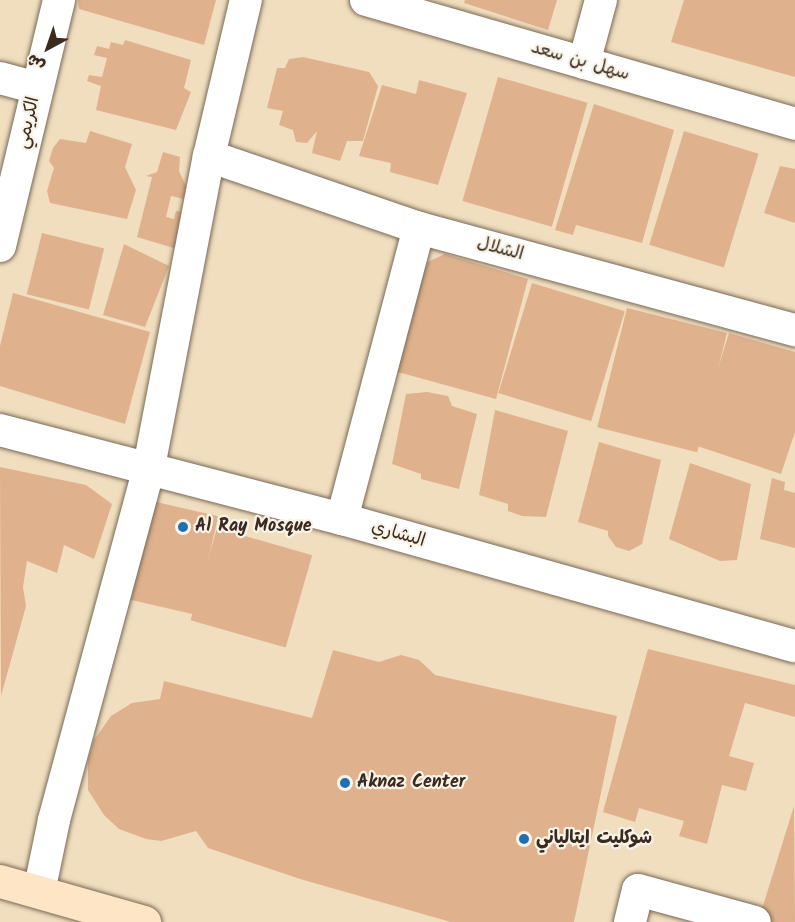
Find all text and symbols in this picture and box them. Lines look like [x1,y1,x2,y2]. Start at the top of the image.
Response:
north arrow [18,18,78,78]
street label: سهل بن سعد [528,38,632,86]
text: ش [21,47,51,77]
street label: الكريمي [13,95,45,151]
street label: الشلال [474,233,526,267]
place label: Al Ray Mosque [195,516,311,538]
street label: البشاري [369,517,427,553]
marker: Al Ray Mosque [176,520,190,534]
place label: Aknaz Center [357,772,465,794]
marker: Aknaz Center [338,776,352,790]
place label: شوكليت ايتالياني [536,828,652,850]
marker: شوكليت ايتالياني [517,832,531,846]

